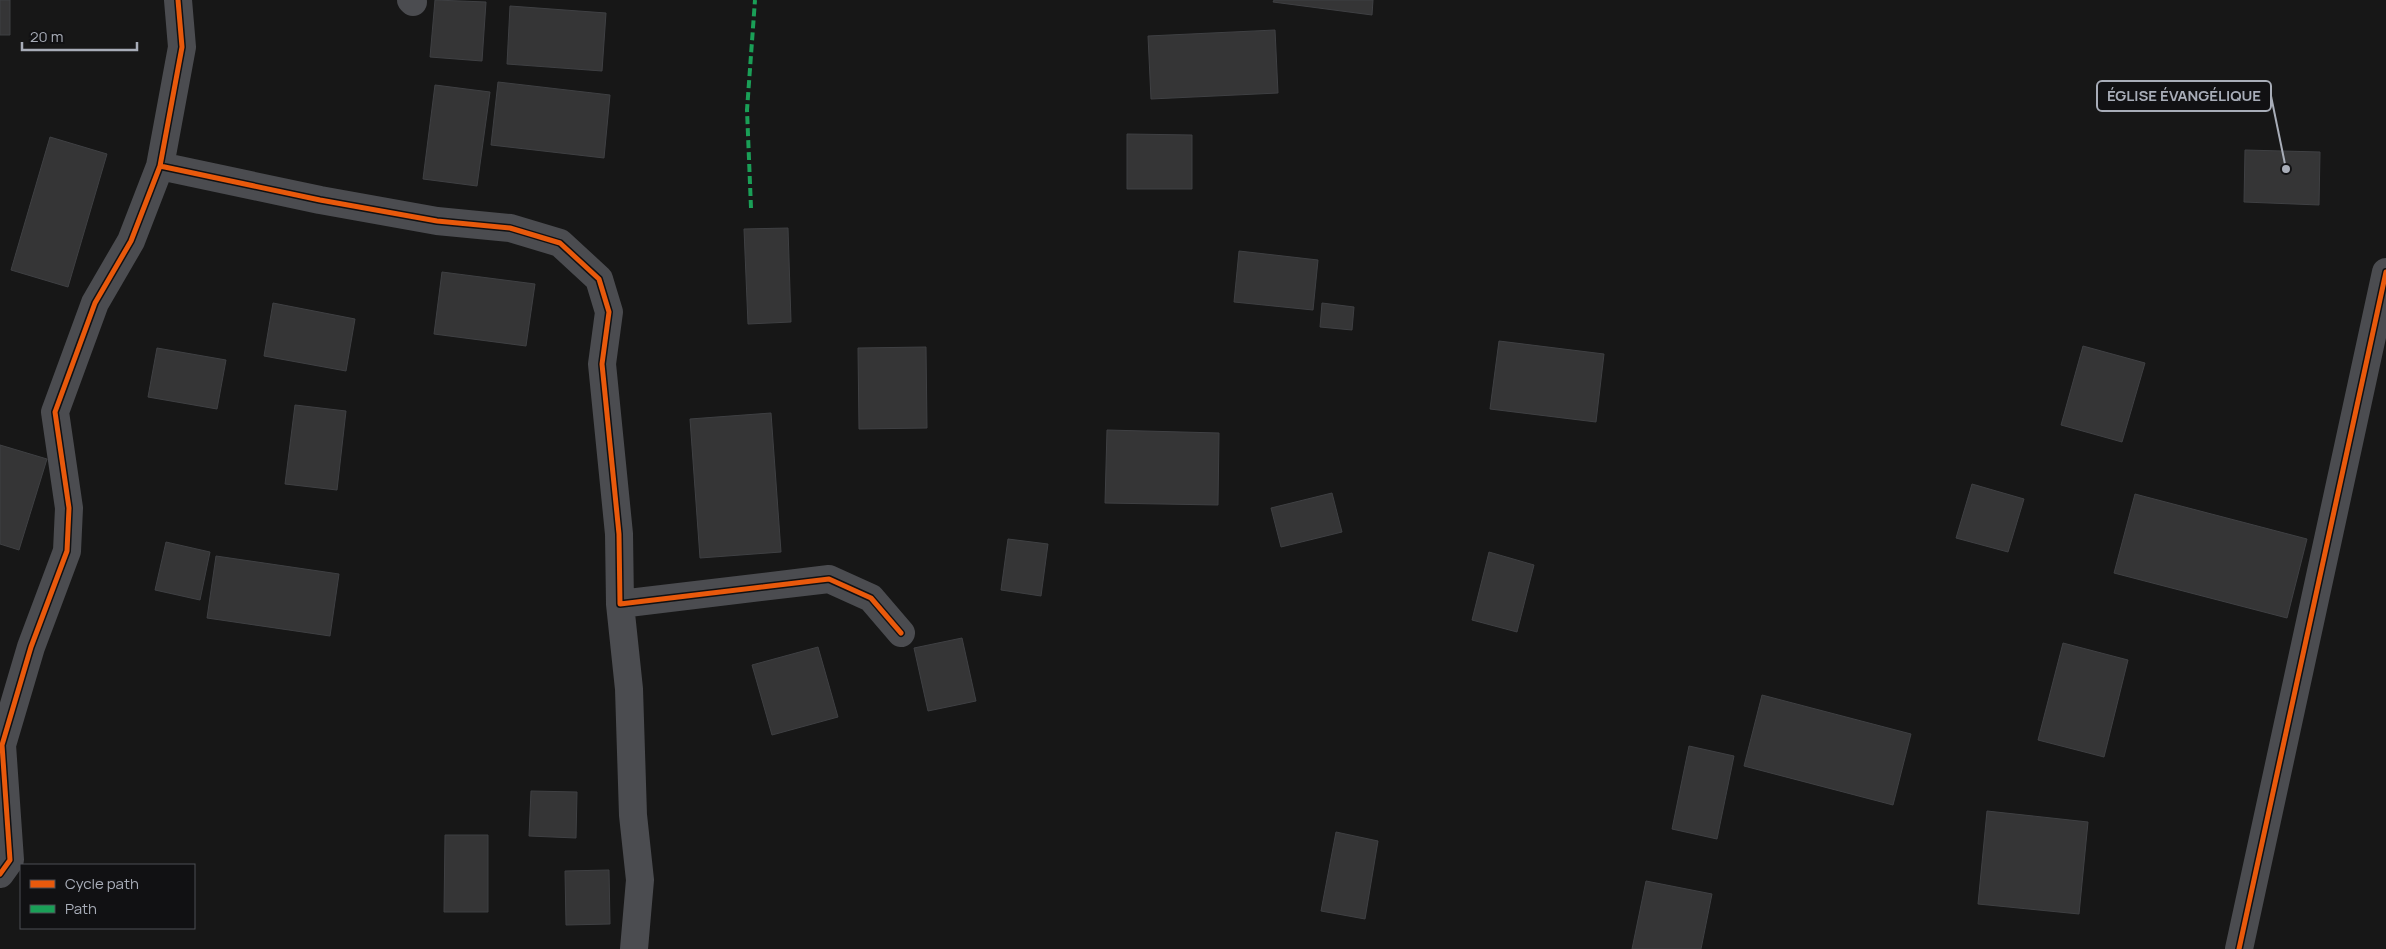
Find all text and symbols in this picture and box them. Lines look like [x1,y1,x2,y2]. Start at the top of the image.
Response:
scale bar [22,20,138,52]
text: 20 m [30,26,63,47]
callout: ÉGLISE ÉVANGÉLIQUE [2097,81,2271,111]
text: ÉGLISE ÉVANGÉLIQUE [2107,85,2261,106]
legend [20,864,195,929]
text: Cycle path [65,873,139,894]
text: Path [65,898,97,919]

